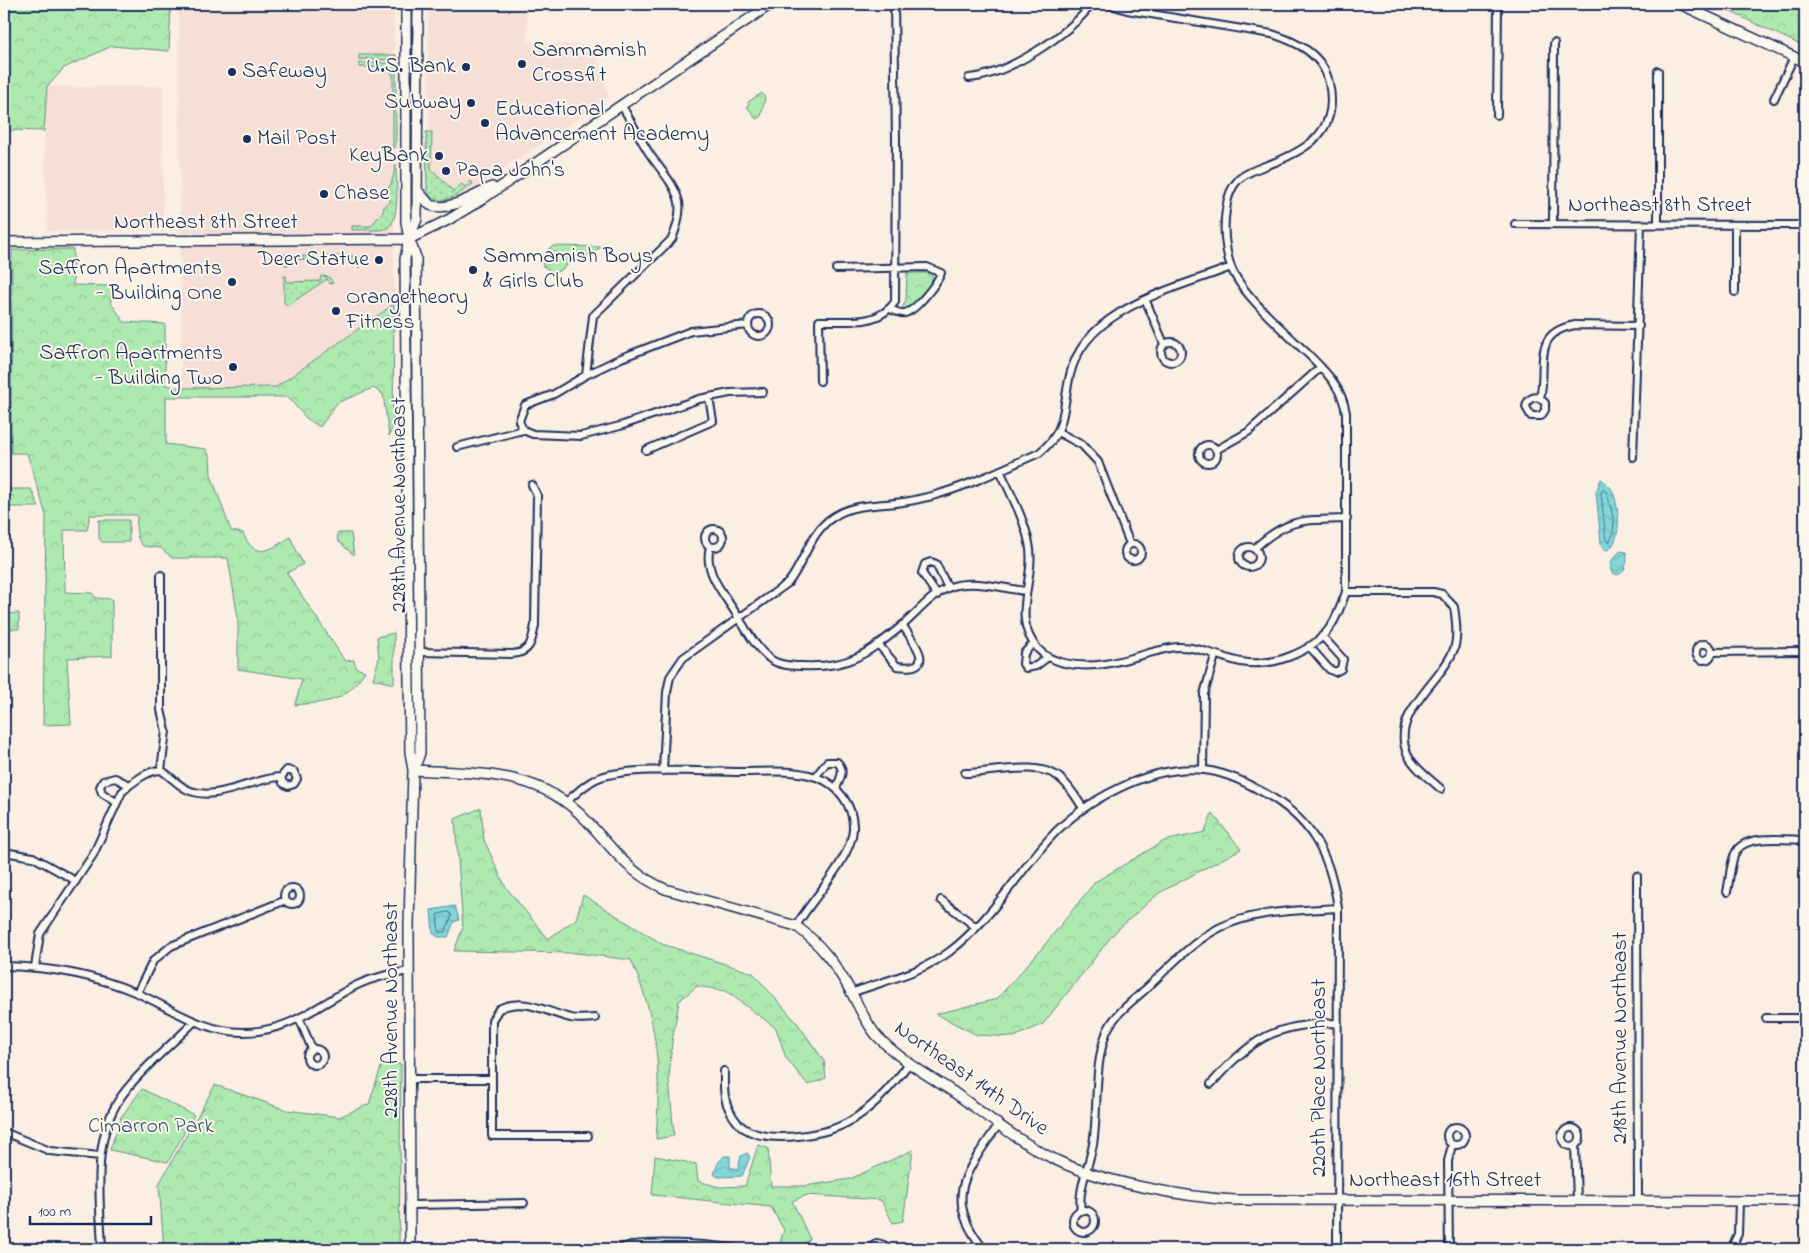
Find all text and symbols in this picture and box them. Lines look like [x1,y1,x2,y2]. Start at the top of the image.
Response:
place label: Sammamish Crossfit [532,35,647,92]
place label: U.S. Bank [366,51,456,83]
place label: Safeway [242,56,327,89]
marker: Sammamish Crossfit [516,58,528,70]
marker: U.S. Bank [460,61,472,73]
marker: Safeway [226,66,238,78]
place label: Subway [384,87,461,120]
place label: Educational Advancement Academy [495,94,709,152]
marker: Subway [465,97,477,109]
marker: Educational Advancement Academy [479,117,491,129]
place label: Mail Post [257,123,337,155]
marker: Mail Post [241,133,253,145]
place label: KeyBank [349,140,429,173]
marker: KeyBank [433,150,445,162]
place label: Papa John's [456,155,565,187]
marker: Papa John's [440,165,452,177]
place label: Chase [334,178,390,210]
marker: Chase [318,188,330,200]
street label: Northeast 8th Street [1568,190,1753,222]
street label: Northeast 8th Street [114,207,299,239]
place label: Sammamish Boys & Girls Club [483,241,653,298]
place label: Deer Statue [257,244,369,276]
place label: Saffron Apartments - Building One [38,253,222,311]
marker: Deer Statue [373,254,385,266]
marker: Sammamish Boys & Girls Club [467,264,479,276]
marker: Saffron Apartments - Building One [226,276,238,288]
place label: Orangetheory Fitness [345,282,468,339]
marker: Orangetheory Fitness [330,305,342,317]
place label: Saffron Apartments - Building Two [39,338,223,396]
marker: Saffron Apartments - Building Two [227,361,239,373]
street label: 228th Avenue Northeast [384,396,416,613]
street label: 228th Avenue Northeast [376,901,408,1118]
street label: 218th Avenue Northeast [1605,931,1637,1144]
street label: 220th Place Northeast [1304,978,1336,1177]
street label: Northeast 14th Drive [887,1014,1055,1144]
park label: Cimarron Park [88,1111,214,1143]
street label: Northeast 16th Street [1349,1165,1542,1197]
scale bar [30,1193,151,1225]
text: 100 m [38,1201,71,1223]

